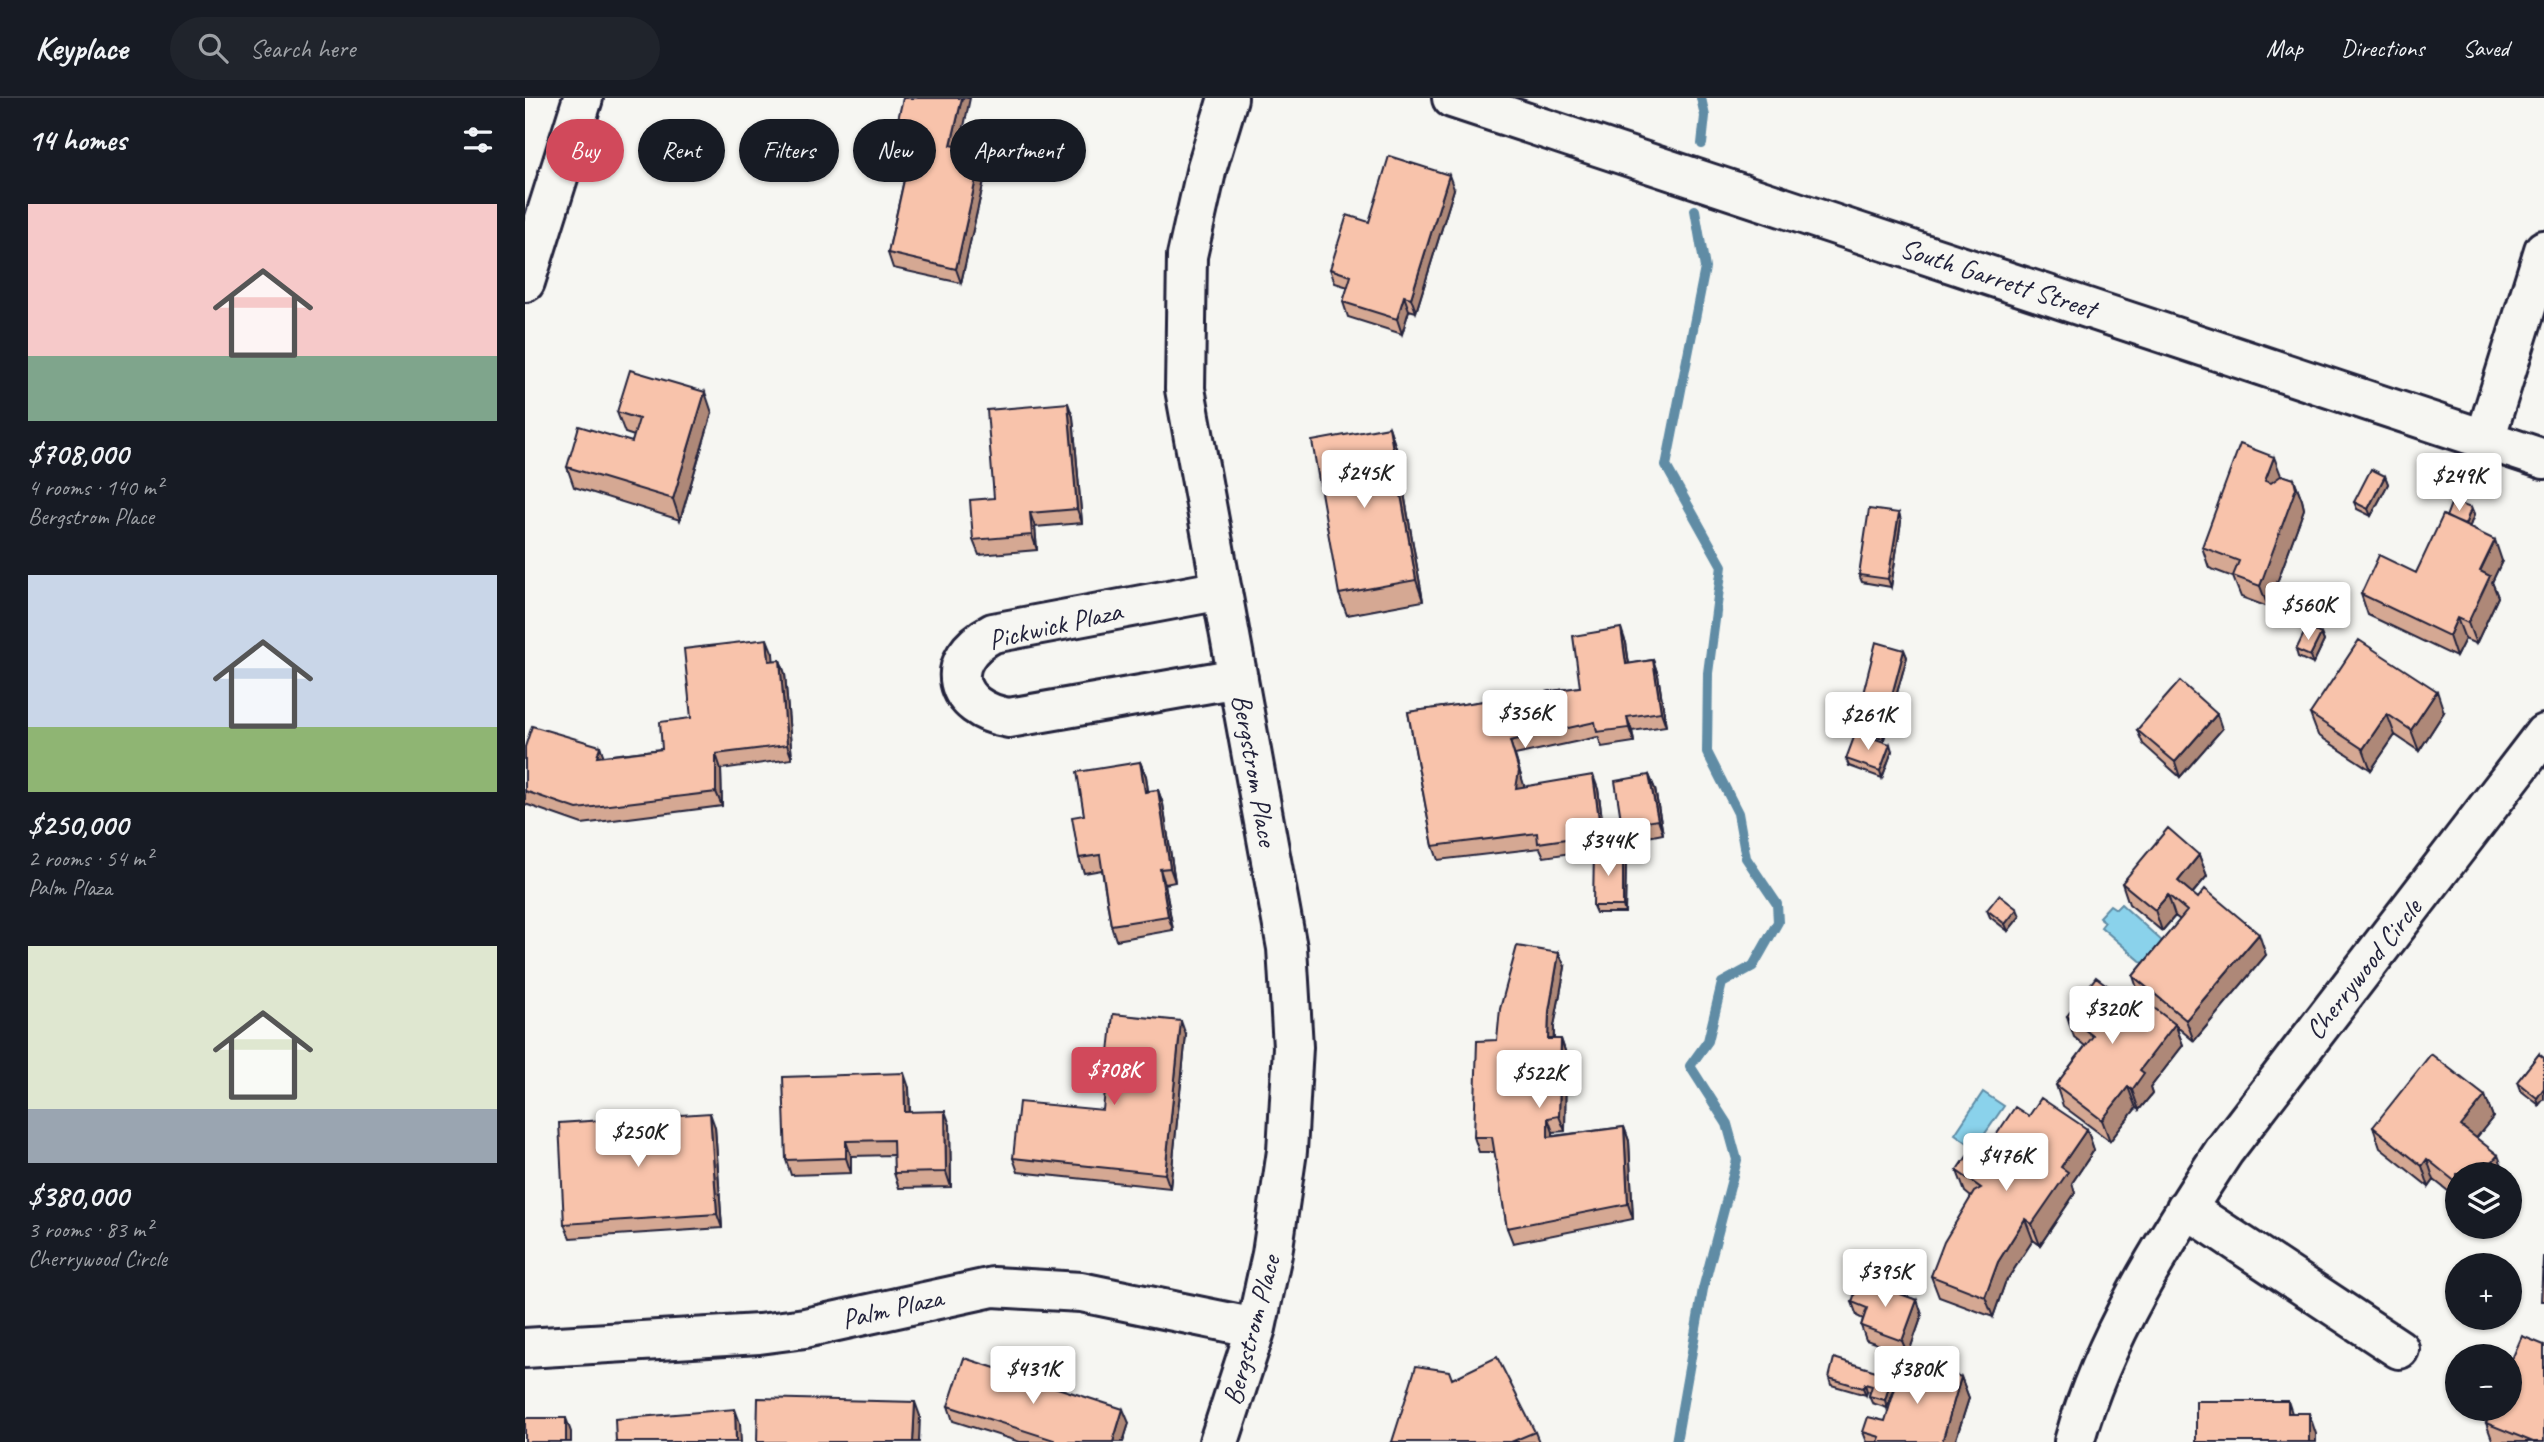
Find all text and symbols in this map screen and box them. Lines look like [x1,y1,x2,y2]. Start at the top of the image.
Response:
search box [170,17,660,80]
text: Keyplace [35,27,128,69]
icon: search [194,29,232,67]
text: Search here [250,32,356,65]
text: Map [2266,33,2303,63]
text: Directions [2341,33,2424,63]
text: Saved [2462,33,2509,63]
chip: Buy [546,119,624,182]
chip: Rent [638,119,725,182]
chip: Filters [739,119,839,182]
chip: New [853,119,936,182]
chip: Apartment [950,119,1086,182]
text: 14 homes [28,121,126,159]
icon: filters [459,121,497,159]
street label: South Garrett Street [1896,230,2104,327]
icon: home [200,250,326,376]
text: $708,000 [28,435,128,473]
pin: $245K [1315,450,1413,510]
pin: $249K [2410,454,2508,513]
text: $245K [1338,458,1390,487]
text: $249K [2433,461,2485,490]
text: 4 rooms · 140 m² [28,473,163,502]
text: Bergstrom Place [28,502,154,531]
pin: $560K [2259,582,2357,642]
text: $560K [2281,590,2335,619]
street label: Pickwick Plaza [985,592,1127,657]
icon: home [200,621,326,747]
pin: $356K [1476,690,1574,750]
street label: Bergstrom Place [1224,691,1286,850]
pin: $261K [1819,692,1917,752]
text: $356K [1498,698,1552,727]
text: $261K [1841,700,1895,729]
text: $250,000 [28,806,128,844]
pin: $344K [1559,818,1657,878]
text: $344K [1581,826,1635,855]
text: 2 rooms · 54 m² [28,844,152,873]
text: Palm Plaza [28,873,112,902]
street label: Cherrywood Circle [2297,890,2430,1046]
pin: $320K [2063,986,2161,1046]
icon: home [200,992,326,1118]
text: $320K [2085,994,2139,1023]
pin: $708K [1065,1048,1163,1107]
pin: $522K [1490,1051,1588,1110]
text: $708K [1088,1055,1141,1084]
text: $522K [1513,1058,1565,1087]
pin: $250K [589,1110,687,1169]
text: $250K [612,1117,664,1146]
pin: $476K [1957,1134,2055,1193]
text: $476K [1979,1141,2033,1170]
map controls [2445,1162,2522,1421]
button: layers [2445,1162,2522,1239]
text: $380,000 [28,1177,128,1215]
text: 3 rooms · 83 m² [28,1215,152,1244]
text: Cherrywood Circle [28,1244,167,1273]
street label: Bergstrom Place [1214,1250,1288,1409]
pin: $395K [1836,1250,1934,1309]
button: + [2445,1253,2522,1330]
text: $395K [1859,1257,1911,1286]
street label: Palm Plaza [838,1279,948,1337]
button: − [2445,1344,2522,1421]
pin: $431K [984,1346,1082,1406]
pin: $380K [1868,1346,1966,1406]
text: $431K [1006,1354,1060,1383]
text: $380K [1890,1354,1944,1383]

